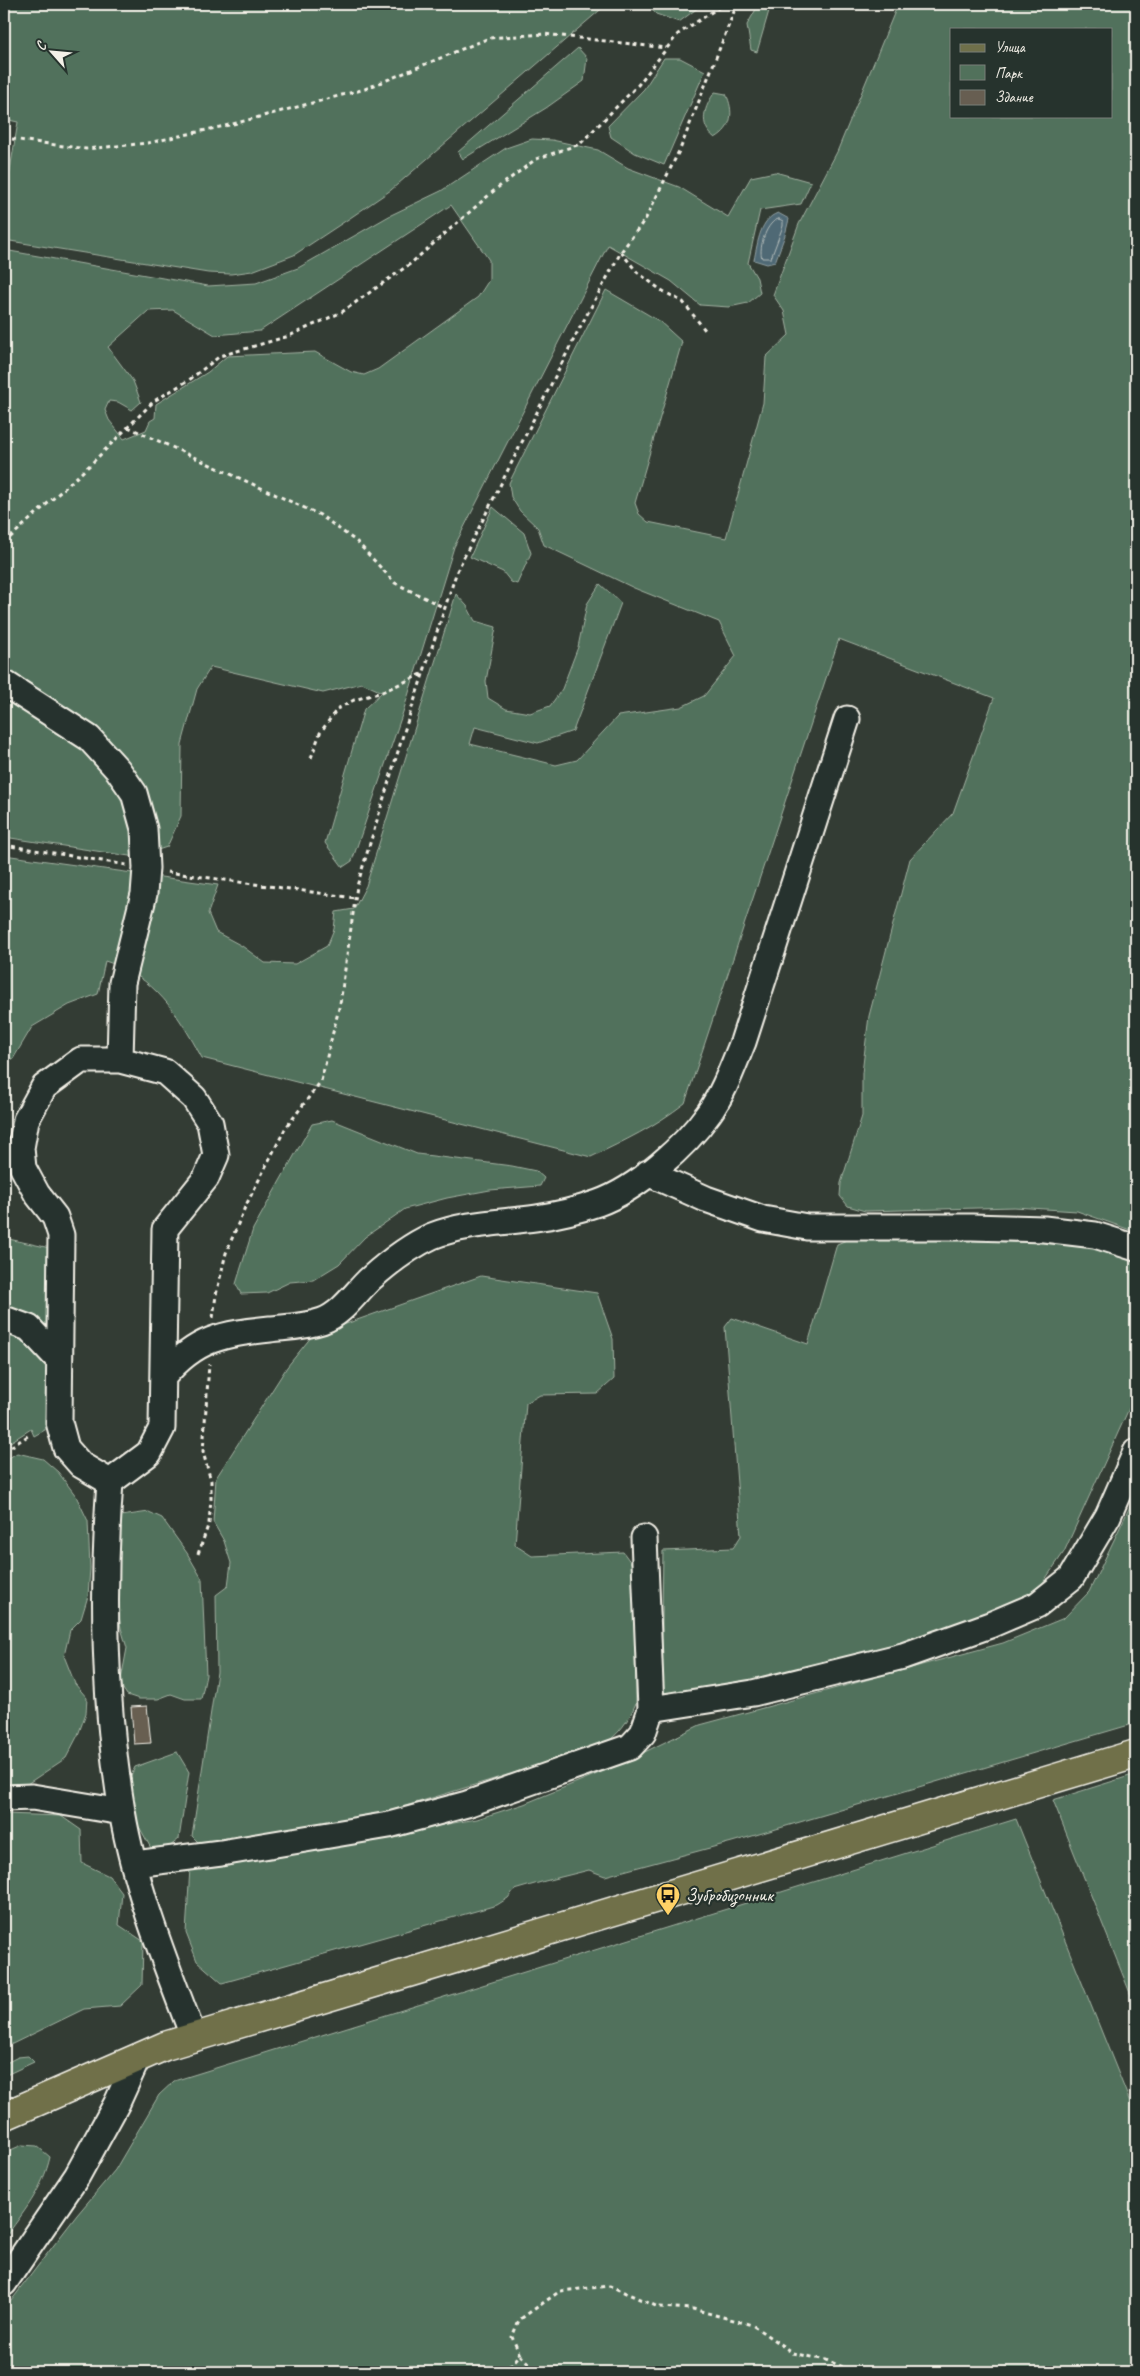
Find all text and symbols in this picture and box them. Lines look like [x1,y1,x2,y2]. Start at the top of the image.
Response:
north arrow [28,28,78,78]
legend [950,28,1112,118]
text: С [32,38,51,53]
text: Улица [995,38,1026,57]
text: Парк [995,64,1023,83]
text: Здание [995,88,1034,107]
bus stop icon: Зубробизонник [655,1882,681,1916]
place label: Зубробизонник [686,1884,775,1907]

